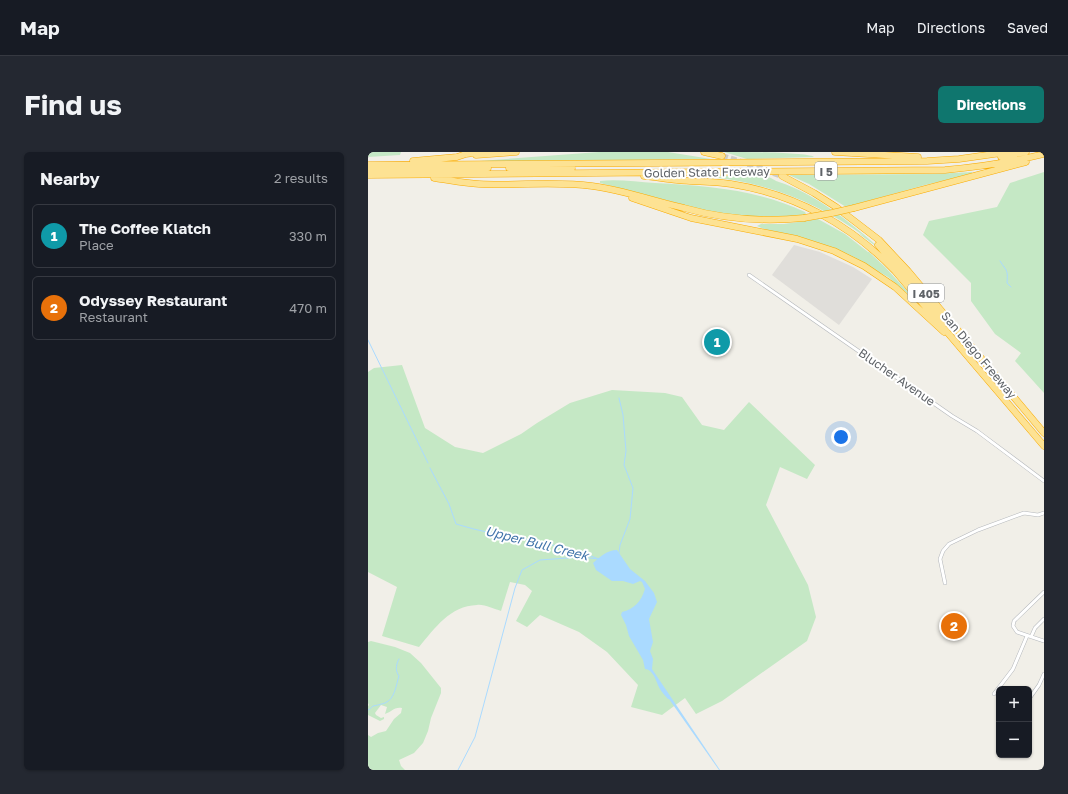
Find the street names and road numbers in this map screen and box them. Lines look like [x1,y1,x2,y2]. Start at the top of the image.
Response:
road number: I 5 [815,162,837,180]
street label: Golden State Freeway [644,163,770,181]
road number: I 405 [908,284,944,302]
street label: San Diego Freeway [938,308,1020,402]
street label: Blucher Avenue [856,345,938,409]

